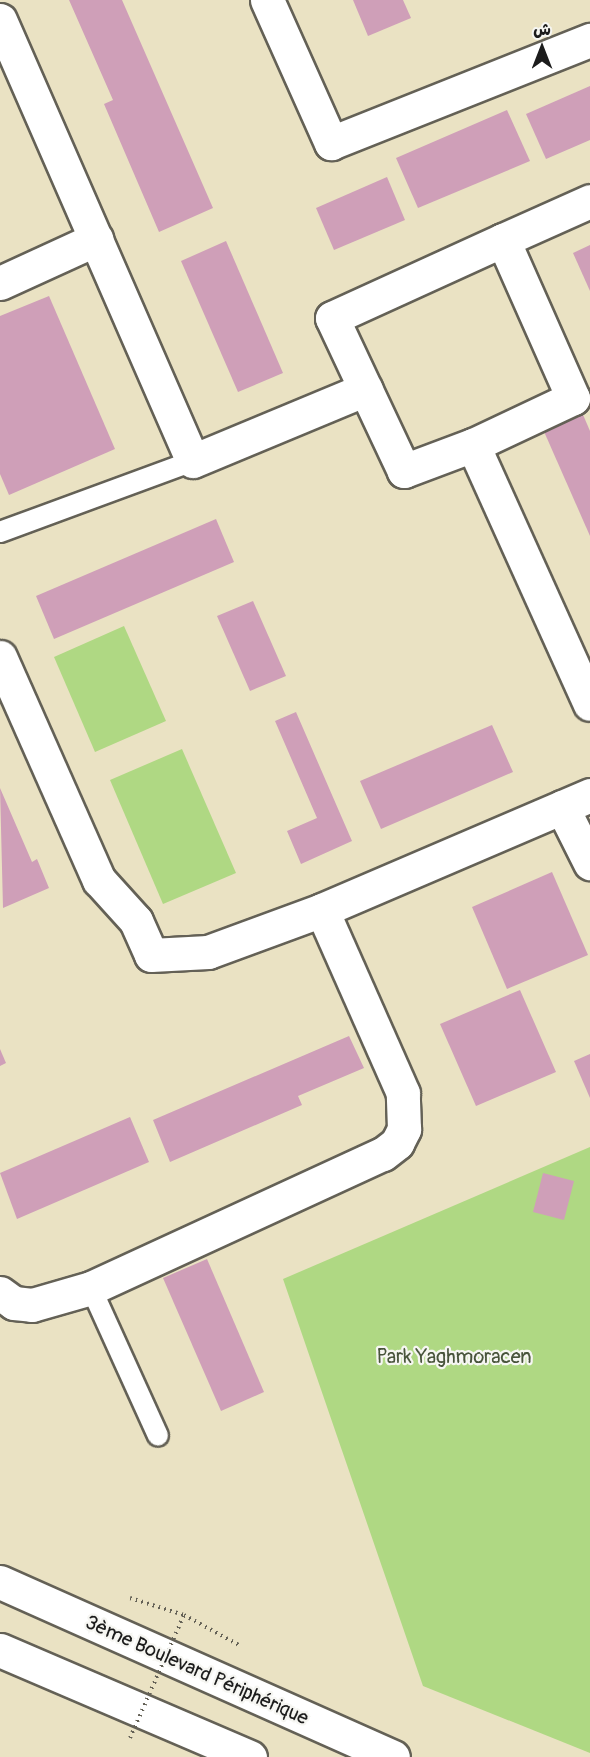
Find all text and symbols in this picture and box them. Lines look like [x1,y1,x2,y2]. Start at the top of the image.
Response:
north arrow [512,18,572,78]
text: ش [533,20,551,40]
park label: Park Yaghmoracen [377,1344,531,1368]
street label: 3ème Boulevard Périphérique [82,1610,312,1730]

